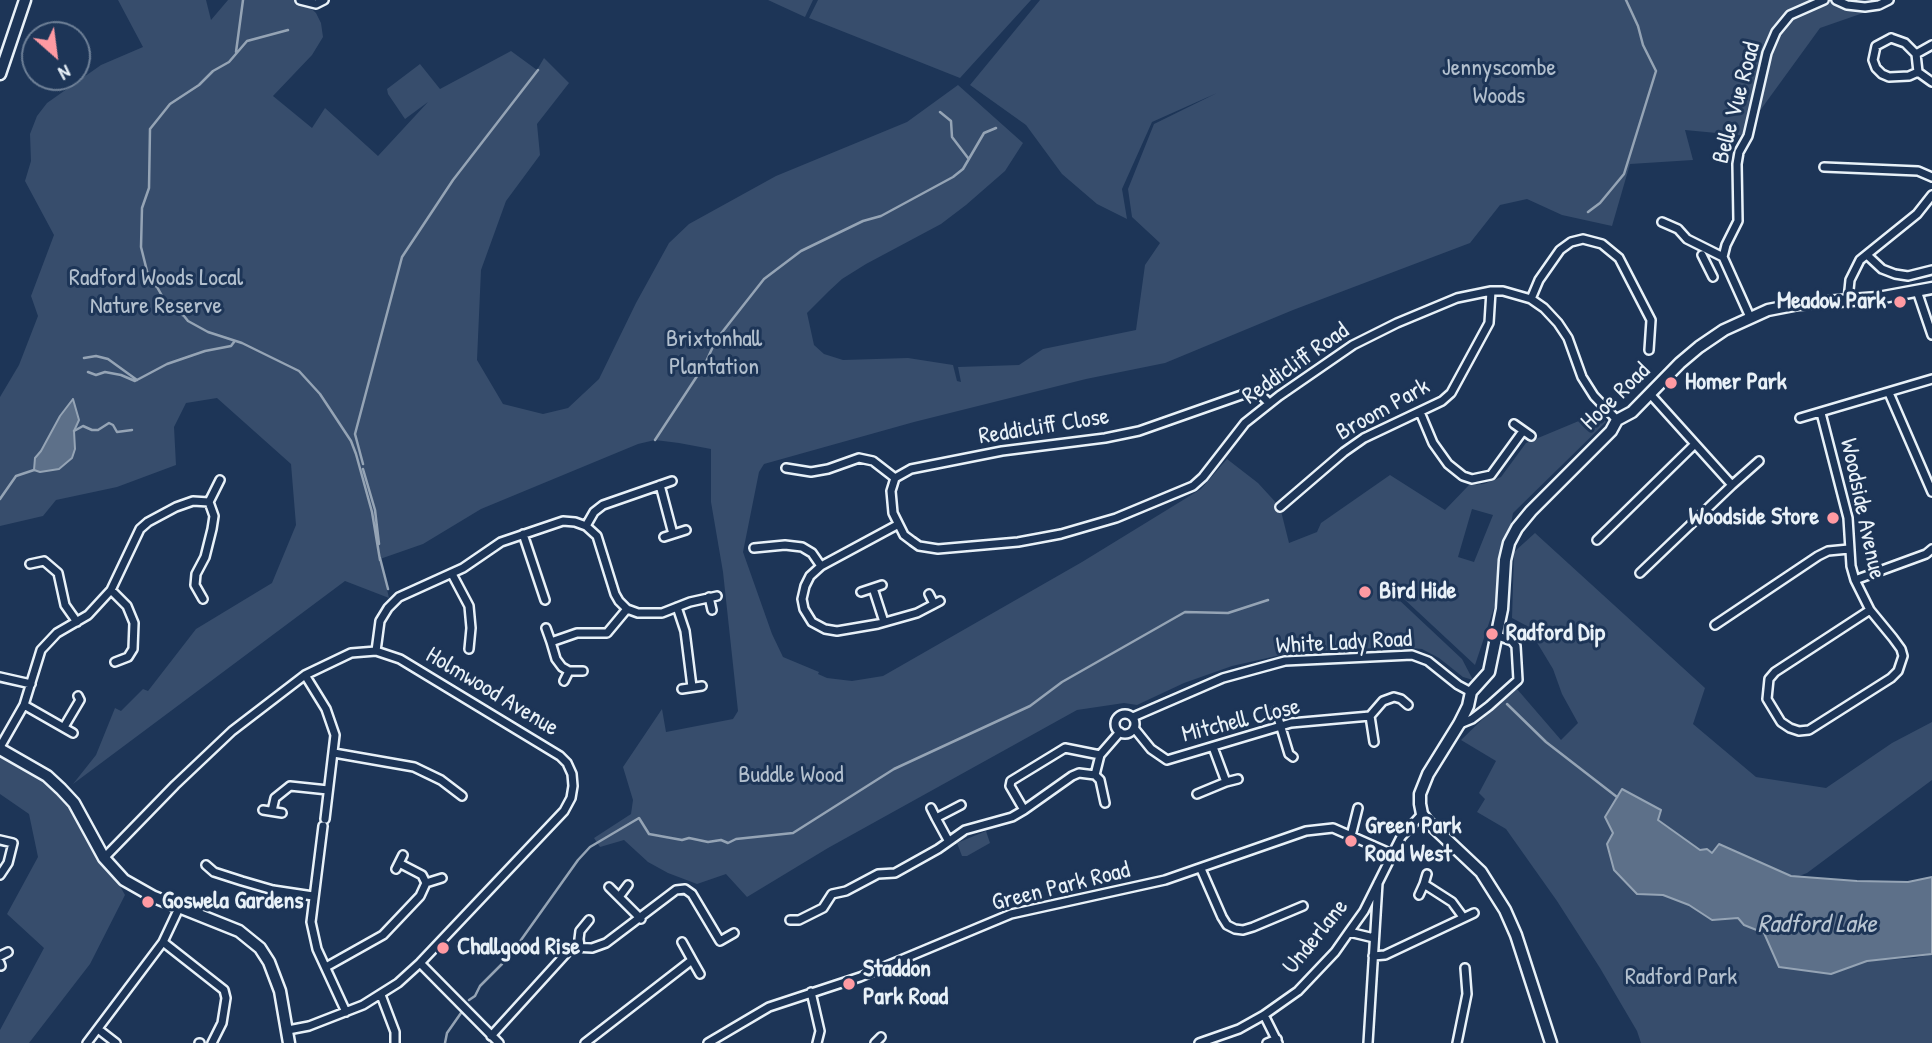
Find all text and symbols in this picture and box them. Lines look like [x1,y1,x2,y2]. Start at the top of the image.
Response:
north arrow [21,21,91,91]
street label: Belle Vue Road [1707,39,1767,167]
park label: Jennyscombe Woods [1442,55,1556,111]
text: N [54,59,75,87]
park label: Radford Woods Local Nature Reserve [69,265,243,321]
place label: Meadow Park [1777,288,1886,316]
marker: Meadow Park [1892,294,1908,310]
street label: Reddicliff Road [1237,317,1355,411]
park label: Brixtonhall Plantation [666,326,762,382]
street label: Hooe Road [1575,357,1657,437]
place label: Homer Park [1685,369,1787,397]
street label: Broom Park [1331,372,1435,448]
marker: Homer Park [1663,375,1679,391]
street label: Reddicliff Close [977,402,1111,452]
street label: Woodside Avenue [1833,436,1891,582]
place label: Woodside Store [1689,504,1819,532]
marker: Woodside Store [1825,510,1841,526]
place label: Bird Hide [1379,578,1456,606]
marker: Bird Hide [1357,584,1373,600]
place label: Radford Dip [1506,620,1605,648]
street label: White Lady Road [1275,625,1413,661]
marker: Radford Dip [1484,626,1500,642]
street label: Holmwood Avenue [420,641,564,743]
street label: Mitchell Close [1179,692,1303,750]
park label: Buddle Wood [738,762,844,790]
place label: Green Park Road West [1365,813,1461,869]
marker: Green Park Road West [1343,833,1359,849]
street label: Green Park Road [989,856,1133,918]
place label: Goswela Gardens [162,888,304,916]
marker: Goswela Gardens [140,894,156,910]
street label: Underlane [1277,894,1355,980]
water label: Radford Lake [1757,909,1877,941]
place label: Challgood Rise [457,934,580,962]
marker: Challgood Rise [435,940,451,956]
place label: Staddon Park Road [863,956,948,1012]
park label: Radford Park [1625,964,1737,992]
marker: Staddon Park Road [841,976,857,992]

